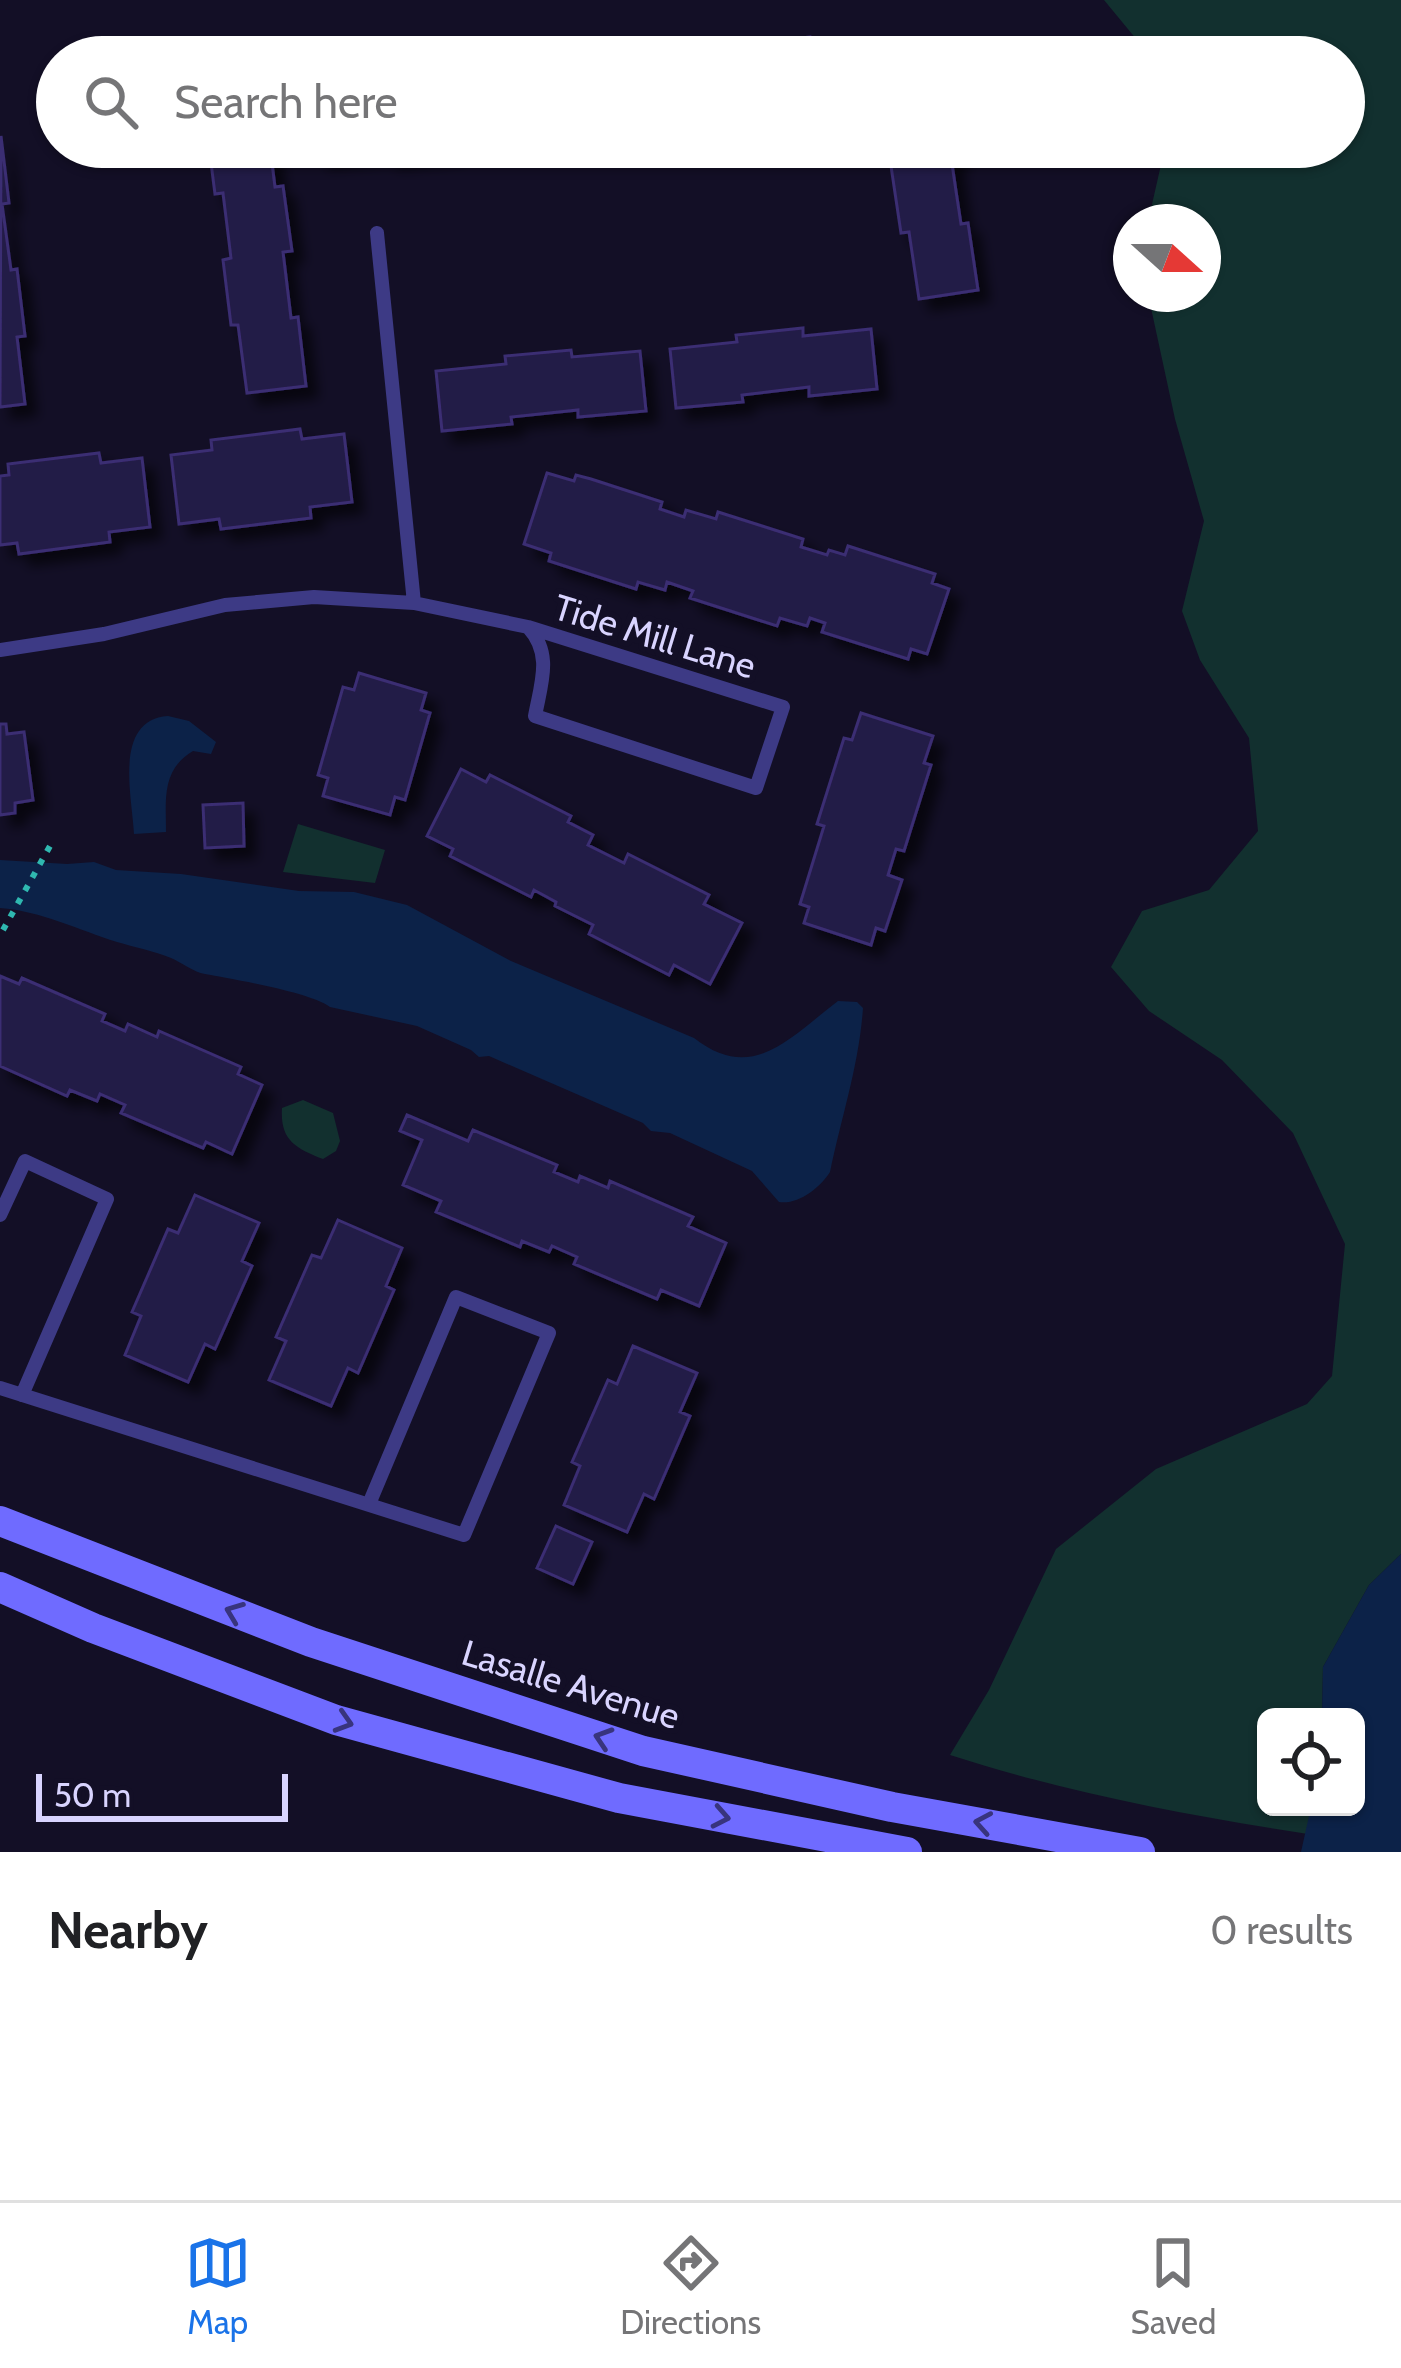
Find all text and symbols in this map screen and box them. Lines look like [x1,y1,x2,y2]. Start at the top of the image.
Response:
search box [36,36,1365,168]
icon: search [78,69,144,135]
text: Search here [174,75,398,129]
north arrow [1113,204,1221,312]
street label: Tide Mill Lane [549,584,761,688]
one-way arrow [224,1602,245,1627]
street label: Lasalle Avenue [457,1630,685,1738]
one-way arrow [333,1708,354,1733]
map controls [1257,1708,1365,1816]
button: locate [1257,1708,1365,1816]
one-way arrow [593,1727,614,1752]
scale bar [36,1768,288,1821]
text: 50 m [54,1775,131,1815]
one-way arrow [711,1803,731,1829]
one-way arrow [973,1812,993,1837]
text: Nearby [48,1899,208,1961]
text: 0 results [1210,1906,1353,1954]
tab: Map [185,2230,251,2342]
tab: Directions [620,2230,761,2342]
tab: Saved [1131,2230,1216,2342]

